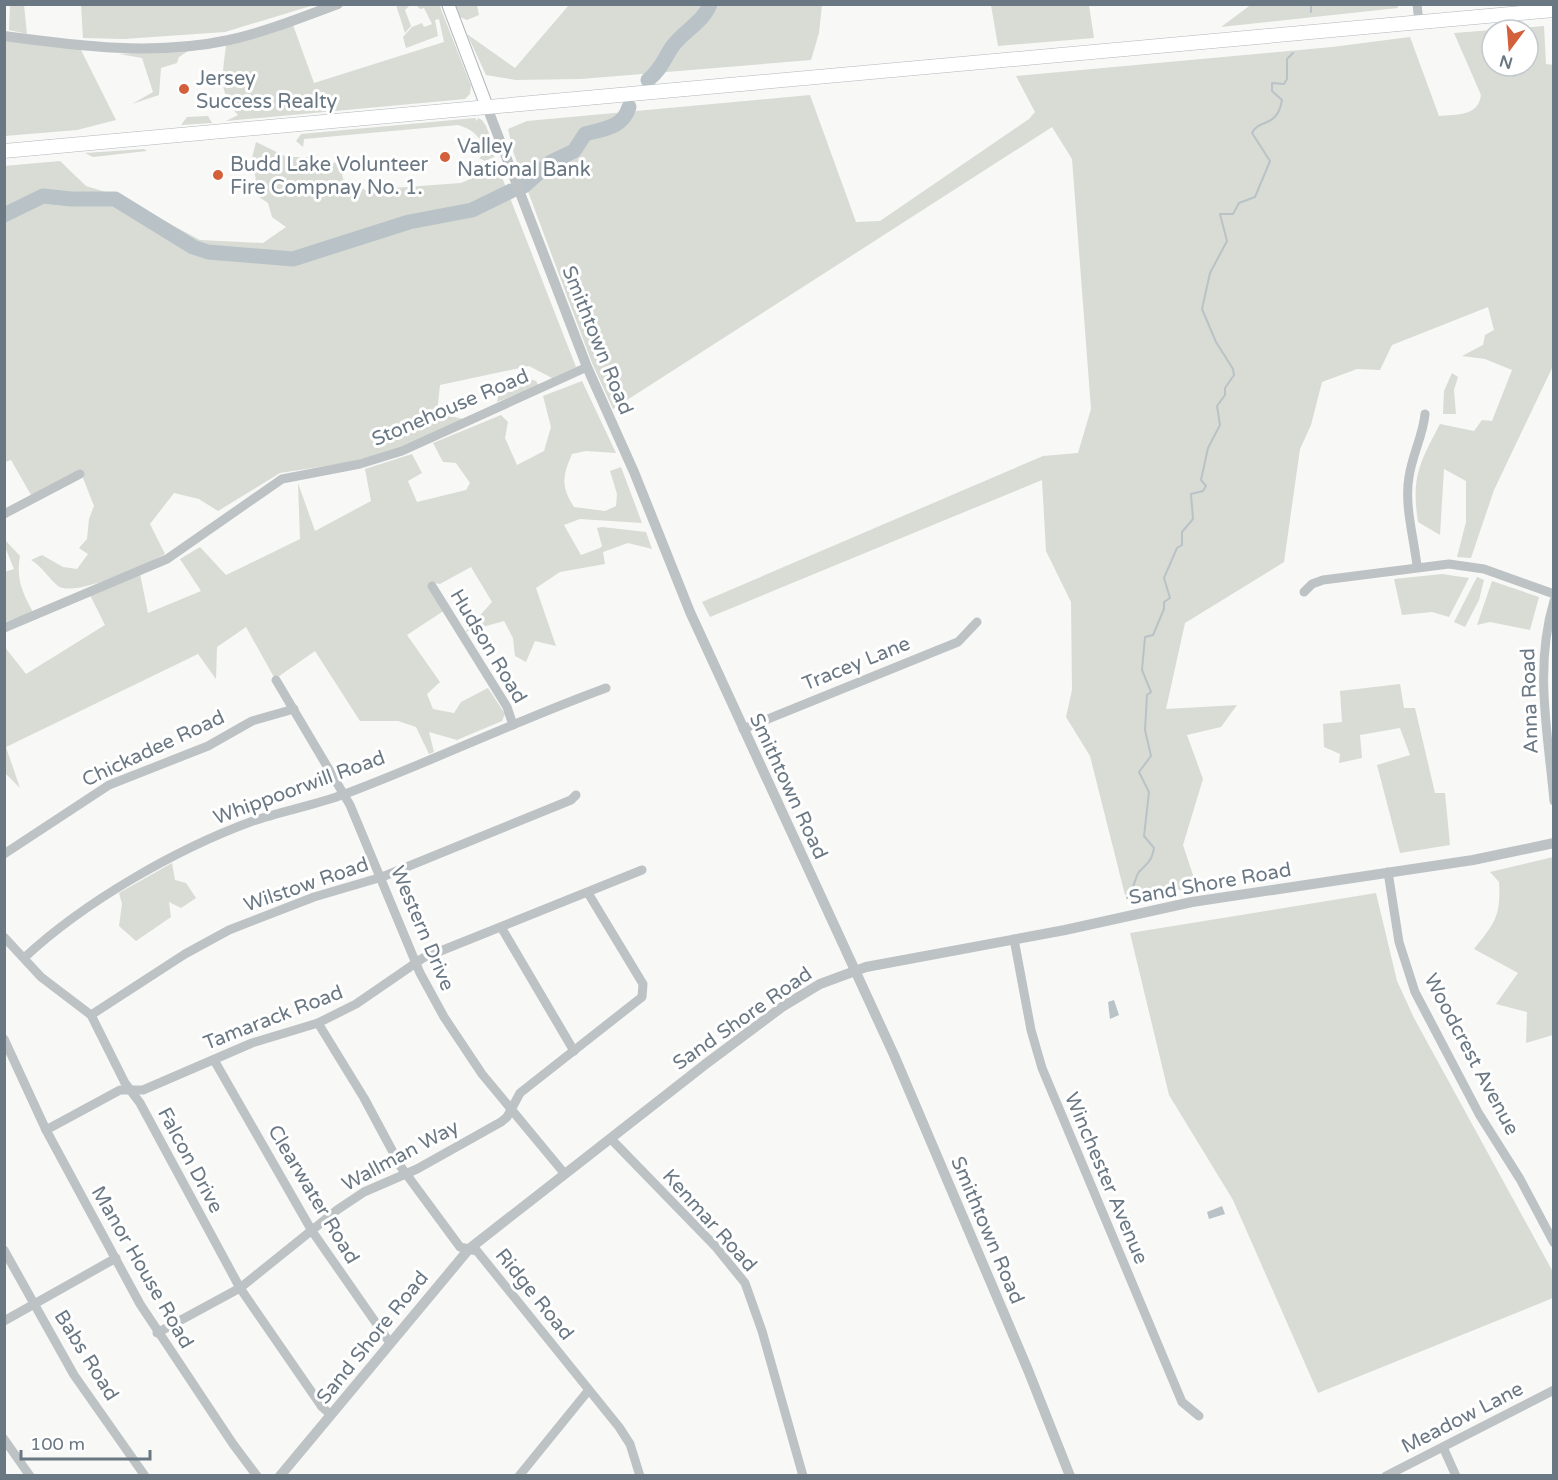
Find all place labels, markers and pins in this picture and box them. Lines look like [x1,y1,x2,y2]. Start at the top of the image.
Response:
place label: Jersey Success Realty [196,67,338,114]
marker: Jersey Success Realty [177,82,191,96]
place label: Valley National Bank [457,135,591,182]
marker: Valley National Bank [438,150,452,164]
place label: Budd Lake Volunteer Fire Compnay No. 1. [230,153,429,200]
marker: Budd Lake Volunteer Fire Compnay No. 1. [211,168,225,182]

